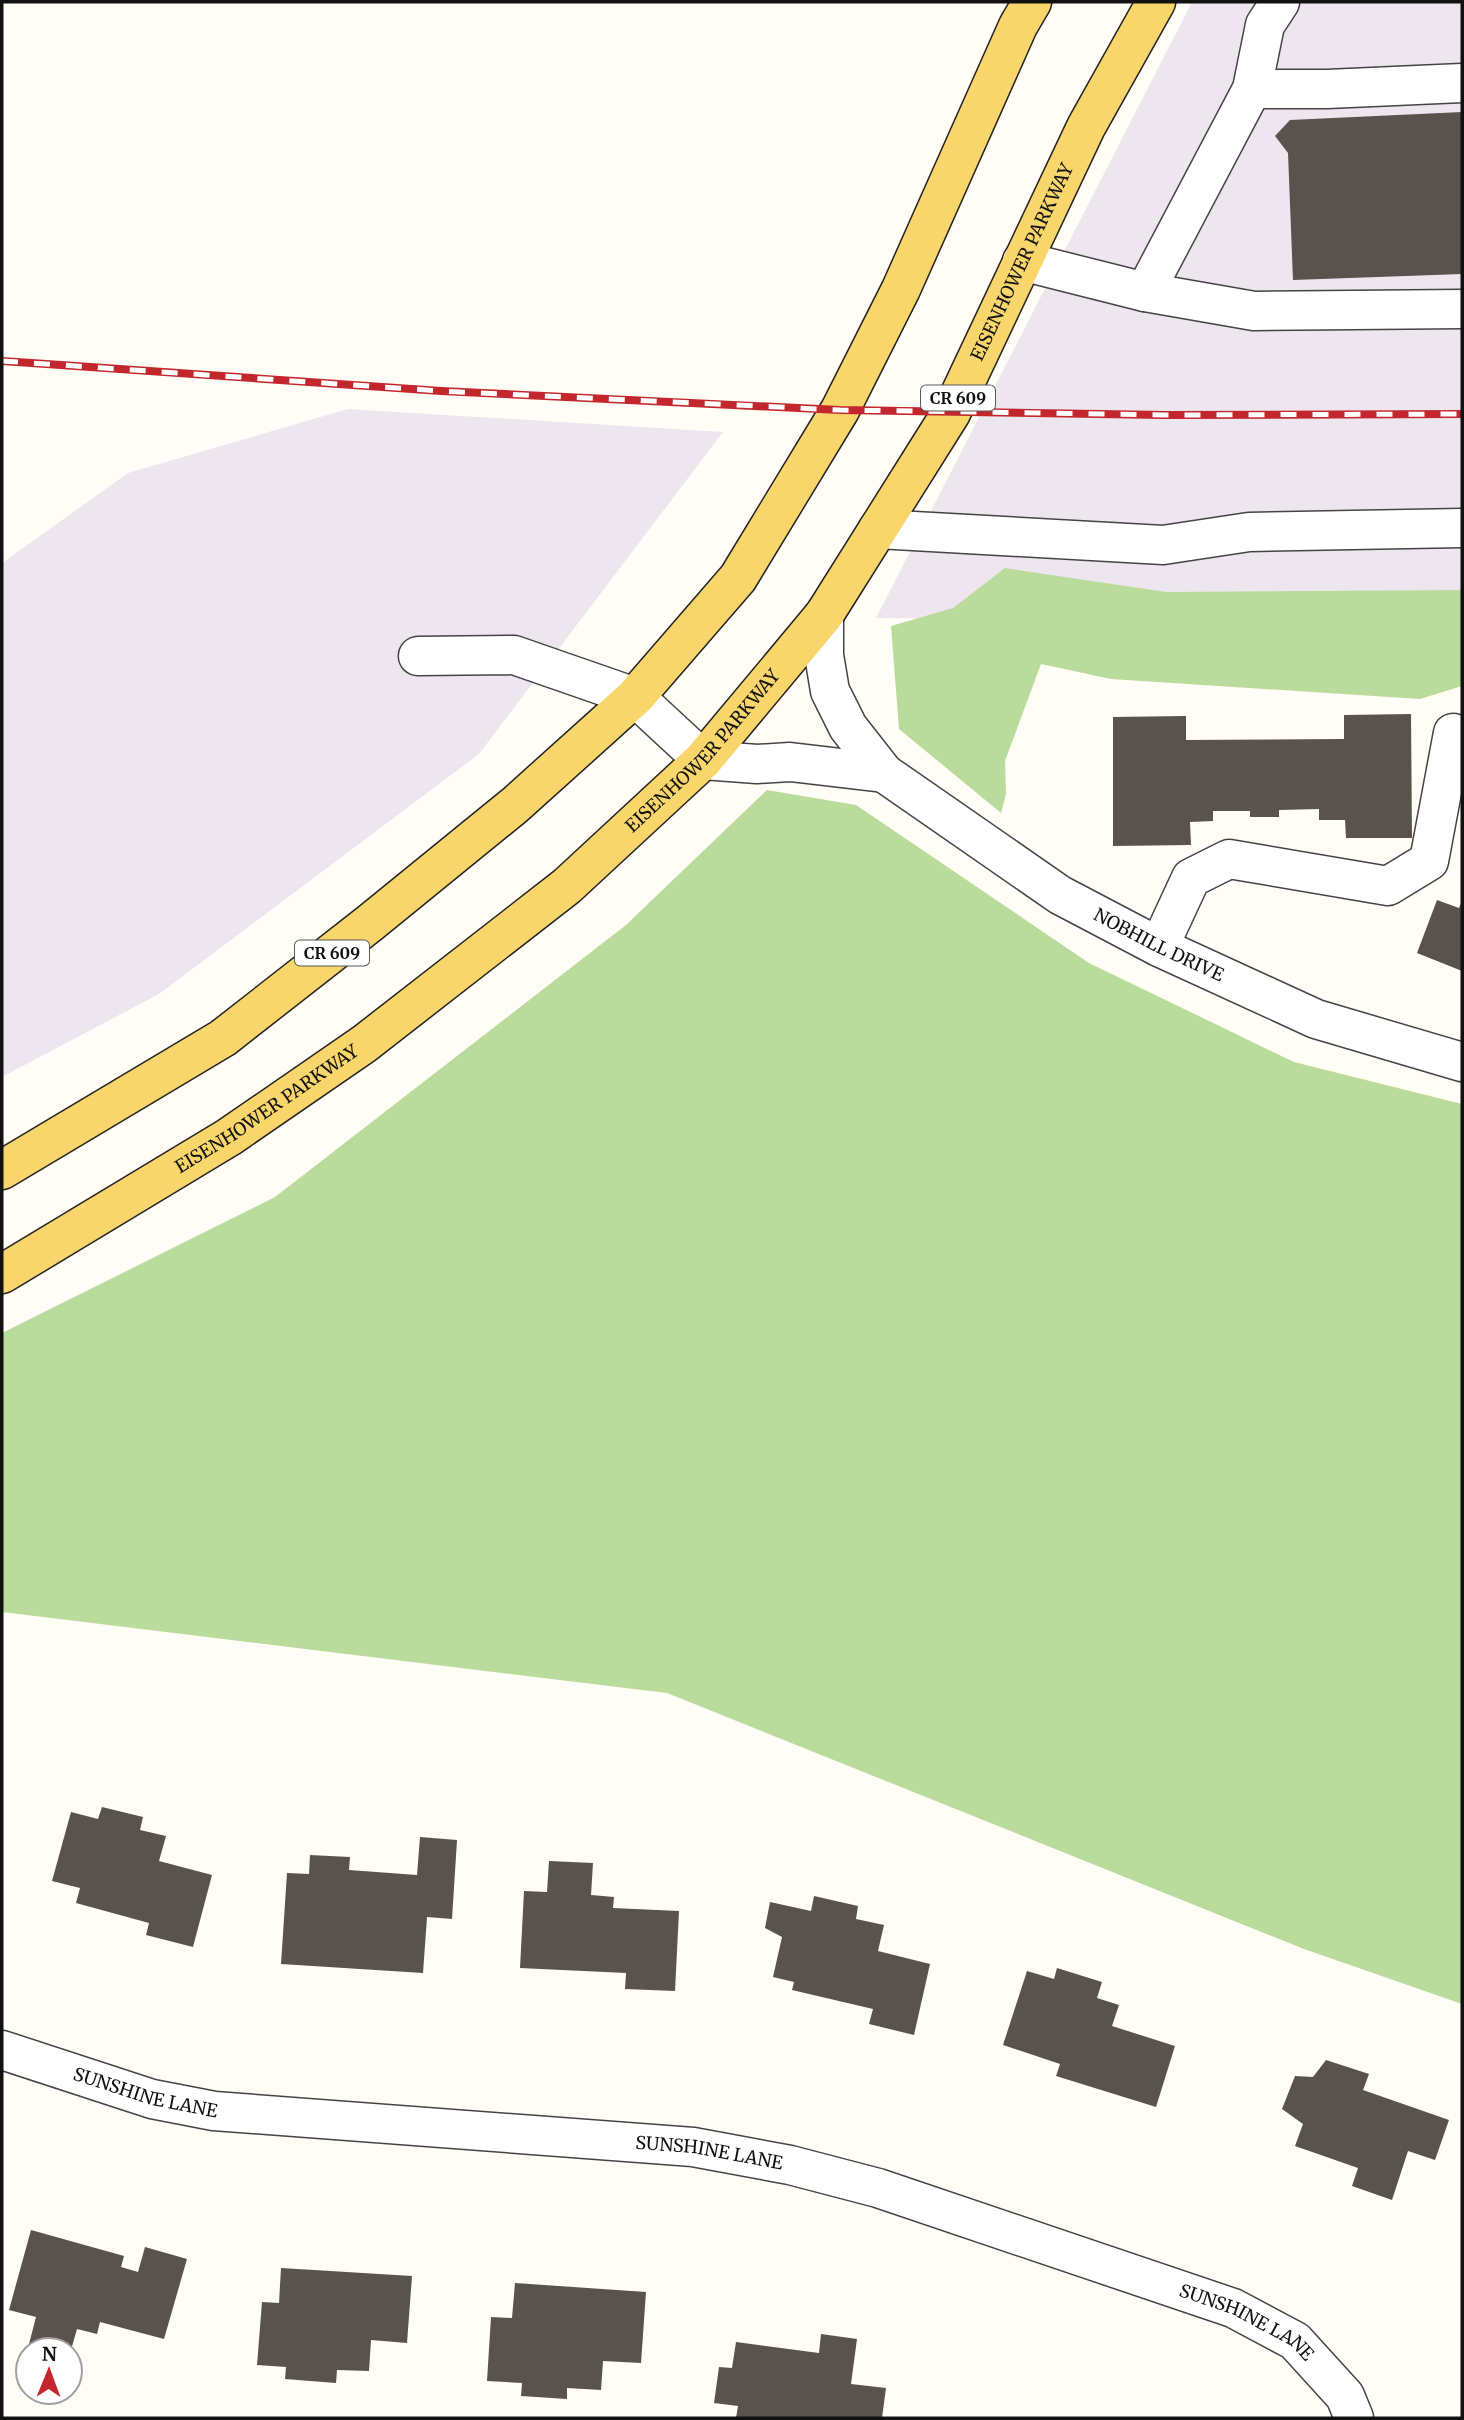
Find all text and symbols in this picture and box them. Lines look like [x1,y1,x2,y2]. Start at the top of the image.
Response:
street label: EISENHOWER PARKWAY [965,159,1078,364]
road number: CR 609 [921,386,995,410]
street label: EISENHOWER PARKWAY [620,664,785,837]
street label: NOBHILL DRIVE [1090,903,1228,986]
road number: CR 609 [295,940,369,965]
street label: EISENHOWER PARKWAY [171,1039,363,1178]
street label: SUNSHINE LANE [70,2062,220,2123]
street label: SUNSHINE LANE [635,2131,785,2175]
street label: SUNSHINE LANE [1176,2279,1319,2366]
north arrow [14,2336,84,2406]
text: N [42,2342,57,2366]

